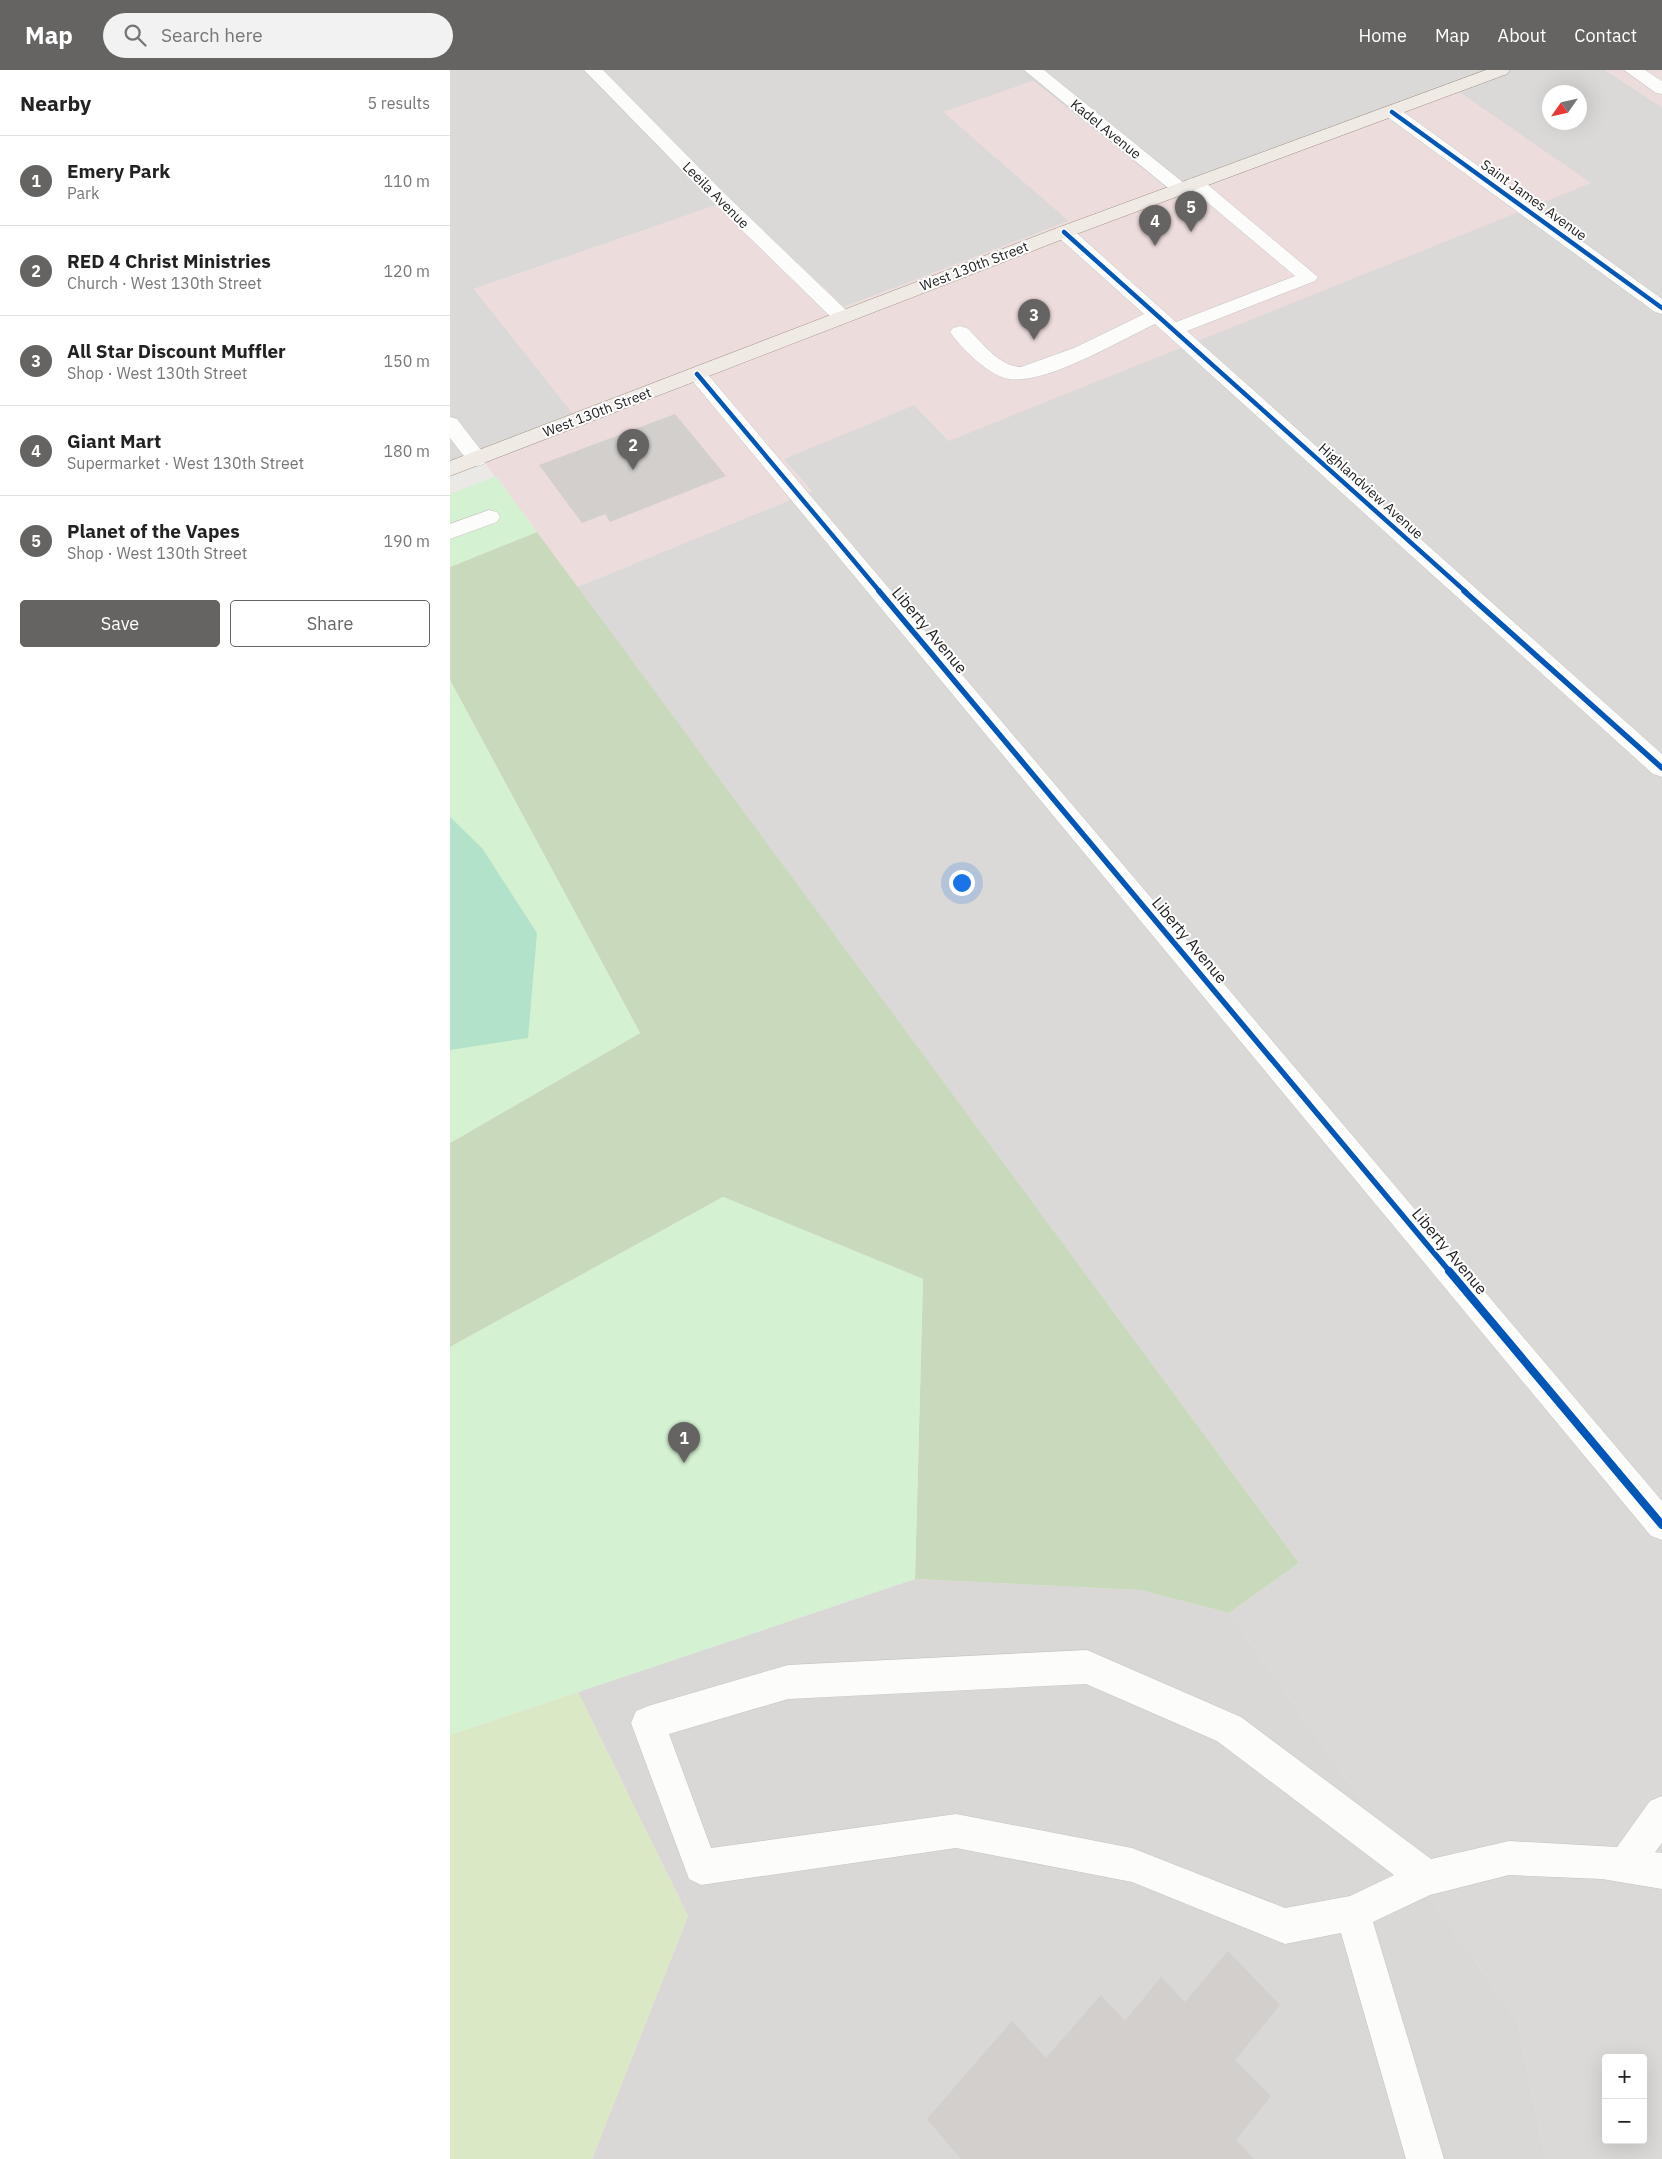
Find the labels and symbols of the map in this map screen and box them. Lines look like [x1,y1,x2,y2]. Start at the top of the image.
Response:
north arrow [1542,85,1587,130]
street label: Kadel Avenue [1067,95,1145,163]
street label: Saint James Avenue [1477,155,1591,245]
street label: Leeila Avenue [679,158,753,232]
pin: 5 [1175,191,1207,232]
pin: 4 [1139,205,1171,246]
street label: West 130th Street [917,237,1031,295]
pin: 3 [1018,299,1050,340]
street label: West 130th Street [540,383,654,441]
pin: 2 [617,429,649,470]
street label: Highlandview Avenue [1315,439,1427,543]
street label: Liberty Avenue [888,583,972,678]
your location [949,870,975,896]
street label: Liberty Avenue [1148,893,1232,988]
street label: Liberty Avenue [1408,1204,1492,1299]
pin: 1 [668,1422,700,1463]

